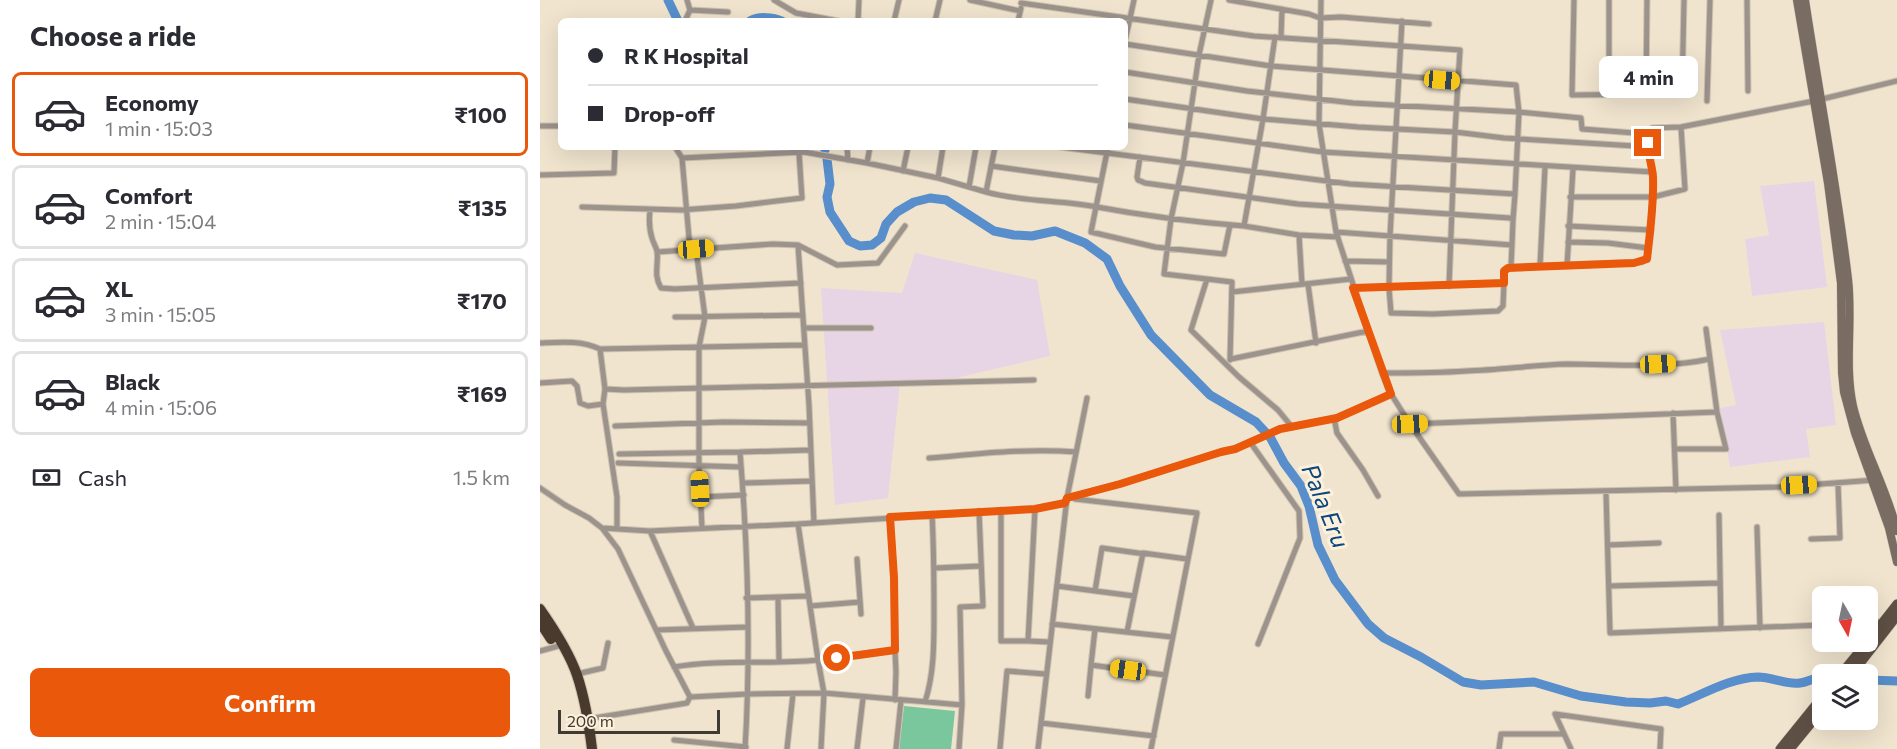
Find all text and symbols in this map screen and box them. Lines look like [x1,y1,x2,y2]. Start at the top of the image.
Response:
text: Choose a ride [30,19,196,52]
text: R K Hospital [624,42,749,69]
callout: 4 min [1598,56,1698,98]
text: 4 min [1623,65,1674,89]
car [1423,69,1461,91]
icon: car [33,87,87,141]
text: Economy [105,89,199,116]
text: Drop-off [624,100,715,127]
text: ₹100 [454,101,507,128]
text: 1 min · 15:03 [105,116,213,140]
route end [1634,129,1661,156]
icon: car [33,180,87,234]
text: Comfort [105,182,193,209]
text: ₹135 [458,194,507,221]
text: 2 min · 15:04 [105,209,216,233]
car [677,239,715,259]
icon: car [33,273,87,327]
text: XL [105,275,133,302]
text: ₹170 [457,287,507,314]
text: 3 min · 15:05 [105,302,216,326]
car [1640,354,1676,374]
icon: car [33,366,87,420]
text: Black [105,368,160,395]
text: ₹169 [457,380,507,407]
text: 4 min · 15:06 [105,395,217,419]
car [1392,414,1428,434]
water label: Pala Eru [1296,459,1356,552]
icon: cash [30,461,63,494]
text: Cash [78,464,127,491]
text: 1.5 km [453,465,510,489]
car [690,471,710,507]
car [1781,475,1817,495]
north arrow [1812,586,1878,652]
map controls [1812,586,1878,730]
route start [823,644,850,671]
car [1109,659,1147,681]
button: layers [1812,664,1878,730]
button: Confirm [30,668,510,737]
scale bar [558,707,720,734]
text: 200 m [567,711,614,730]

